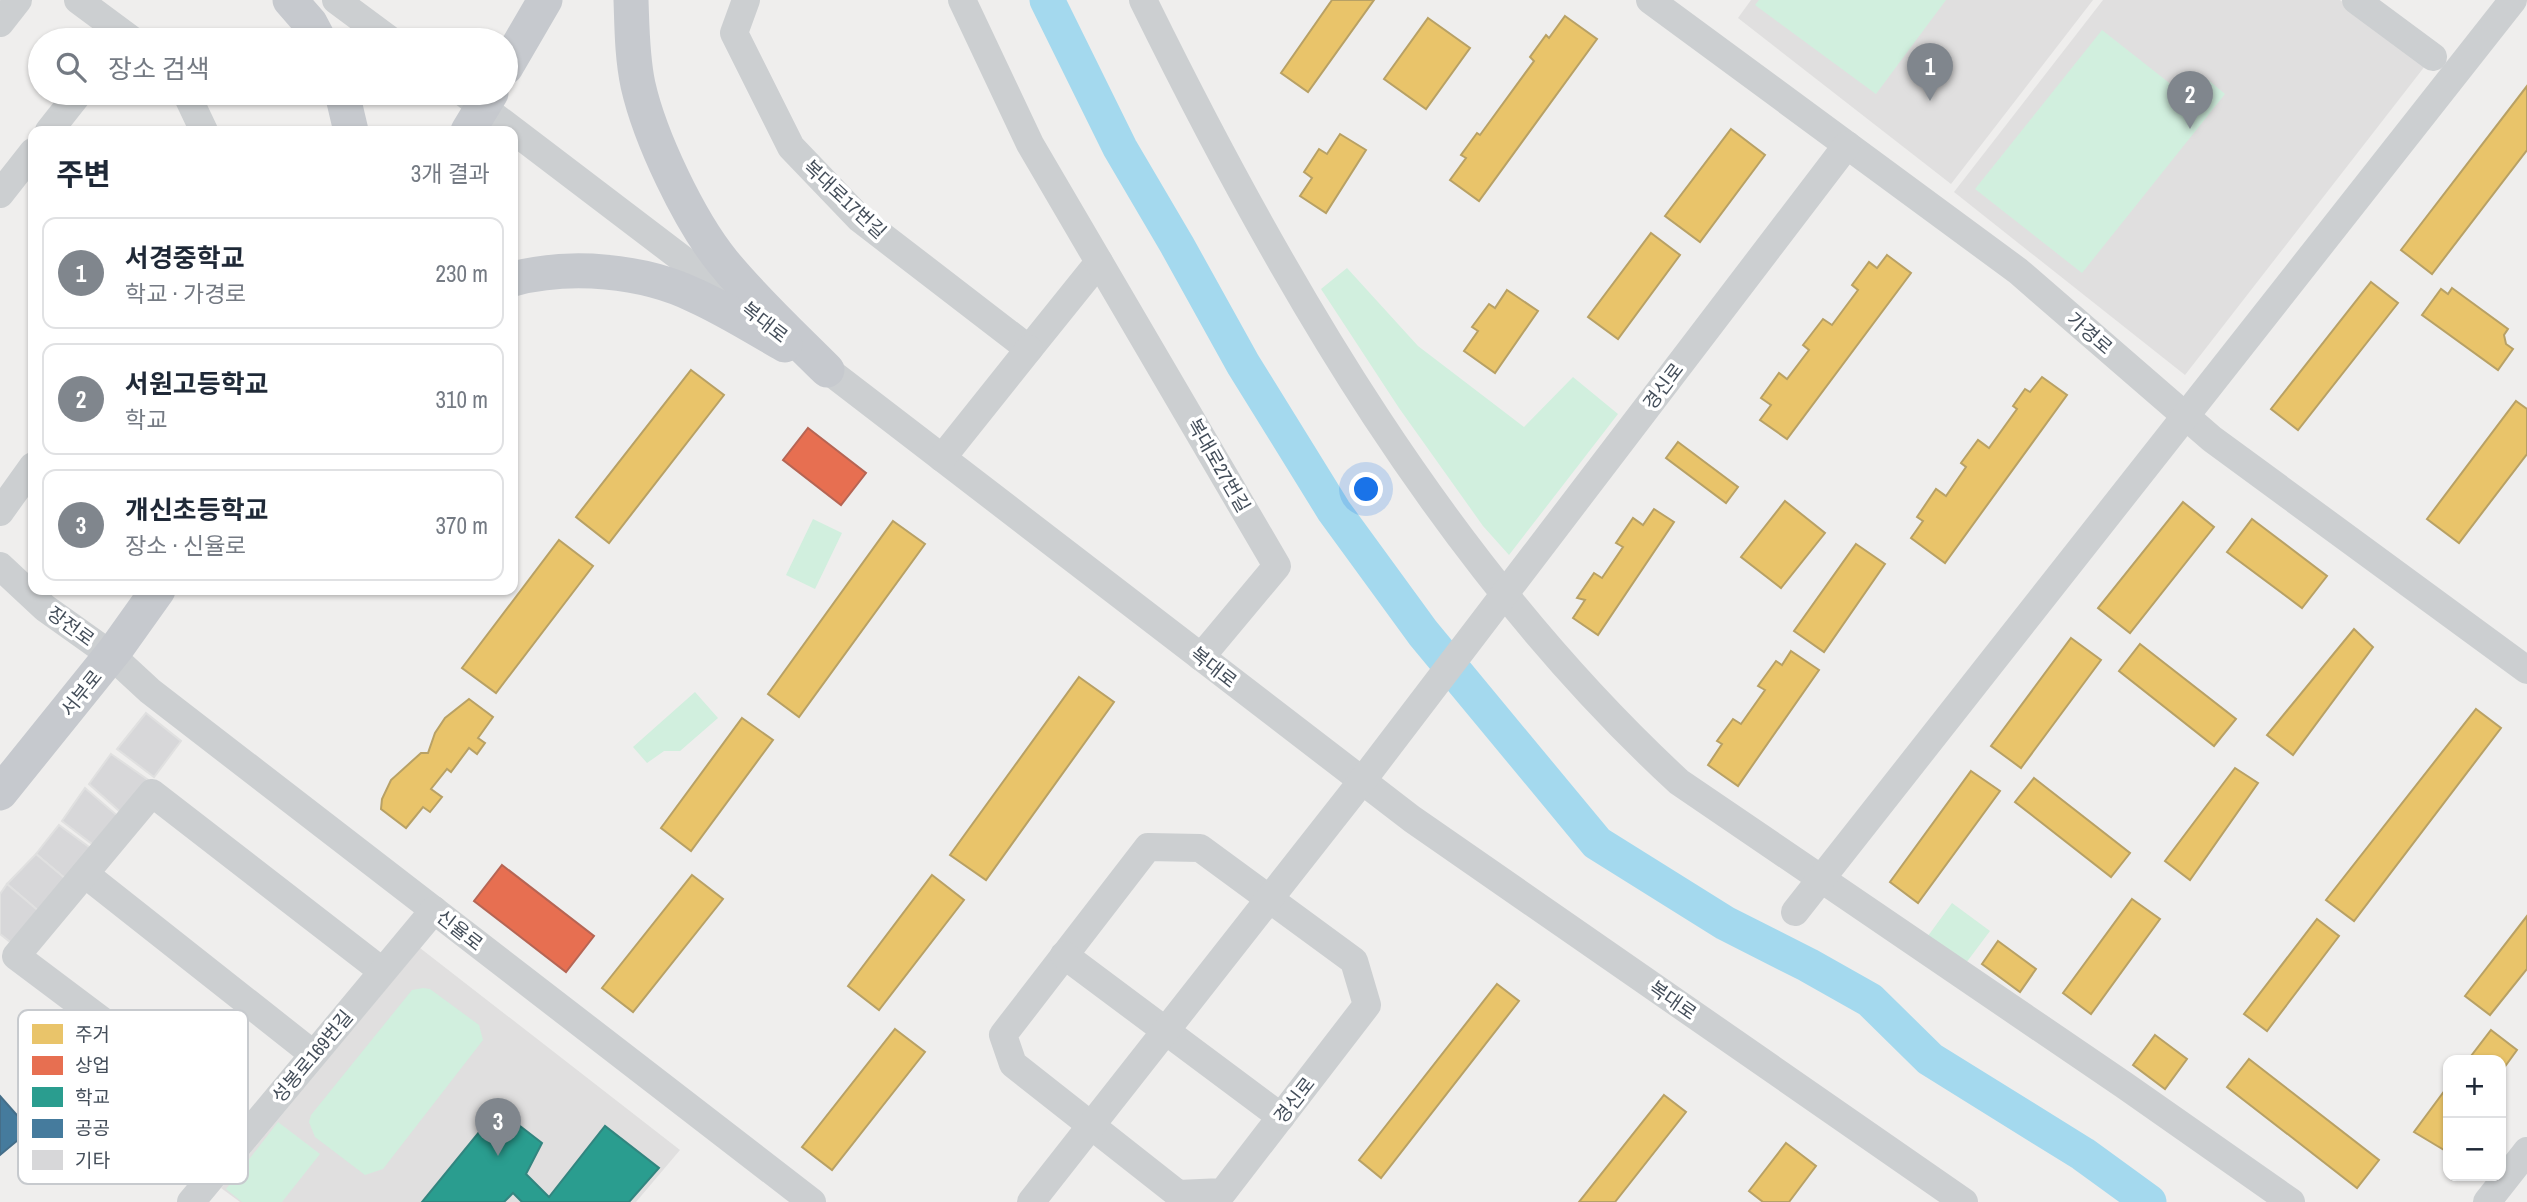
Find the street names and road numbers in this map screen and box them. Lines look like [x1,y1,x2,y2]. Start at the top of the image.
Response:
street label: 복대로17번길 [798,154,892,244]
street label: 복대로 [736,296,794,348]
street label: 가경로 [2062,306,2118,360]
street label: 경신로 [1637,357,1689,415]
street label: 복대로27번길 [1182,413,1256,517]
street label: 장전로 [42,600,100,652]
street label: 복대로 [1185,641,1243,693]
street label: 서부로 [54,664,108,722]
street label: 신율로 [431,904,489,956]
street label: 복대로 [1644,974,1702,1026]
street label: 성봉로169번길 [266,1004,358,1108]
street label: 경신로 [1268,1071,1320,1129]

